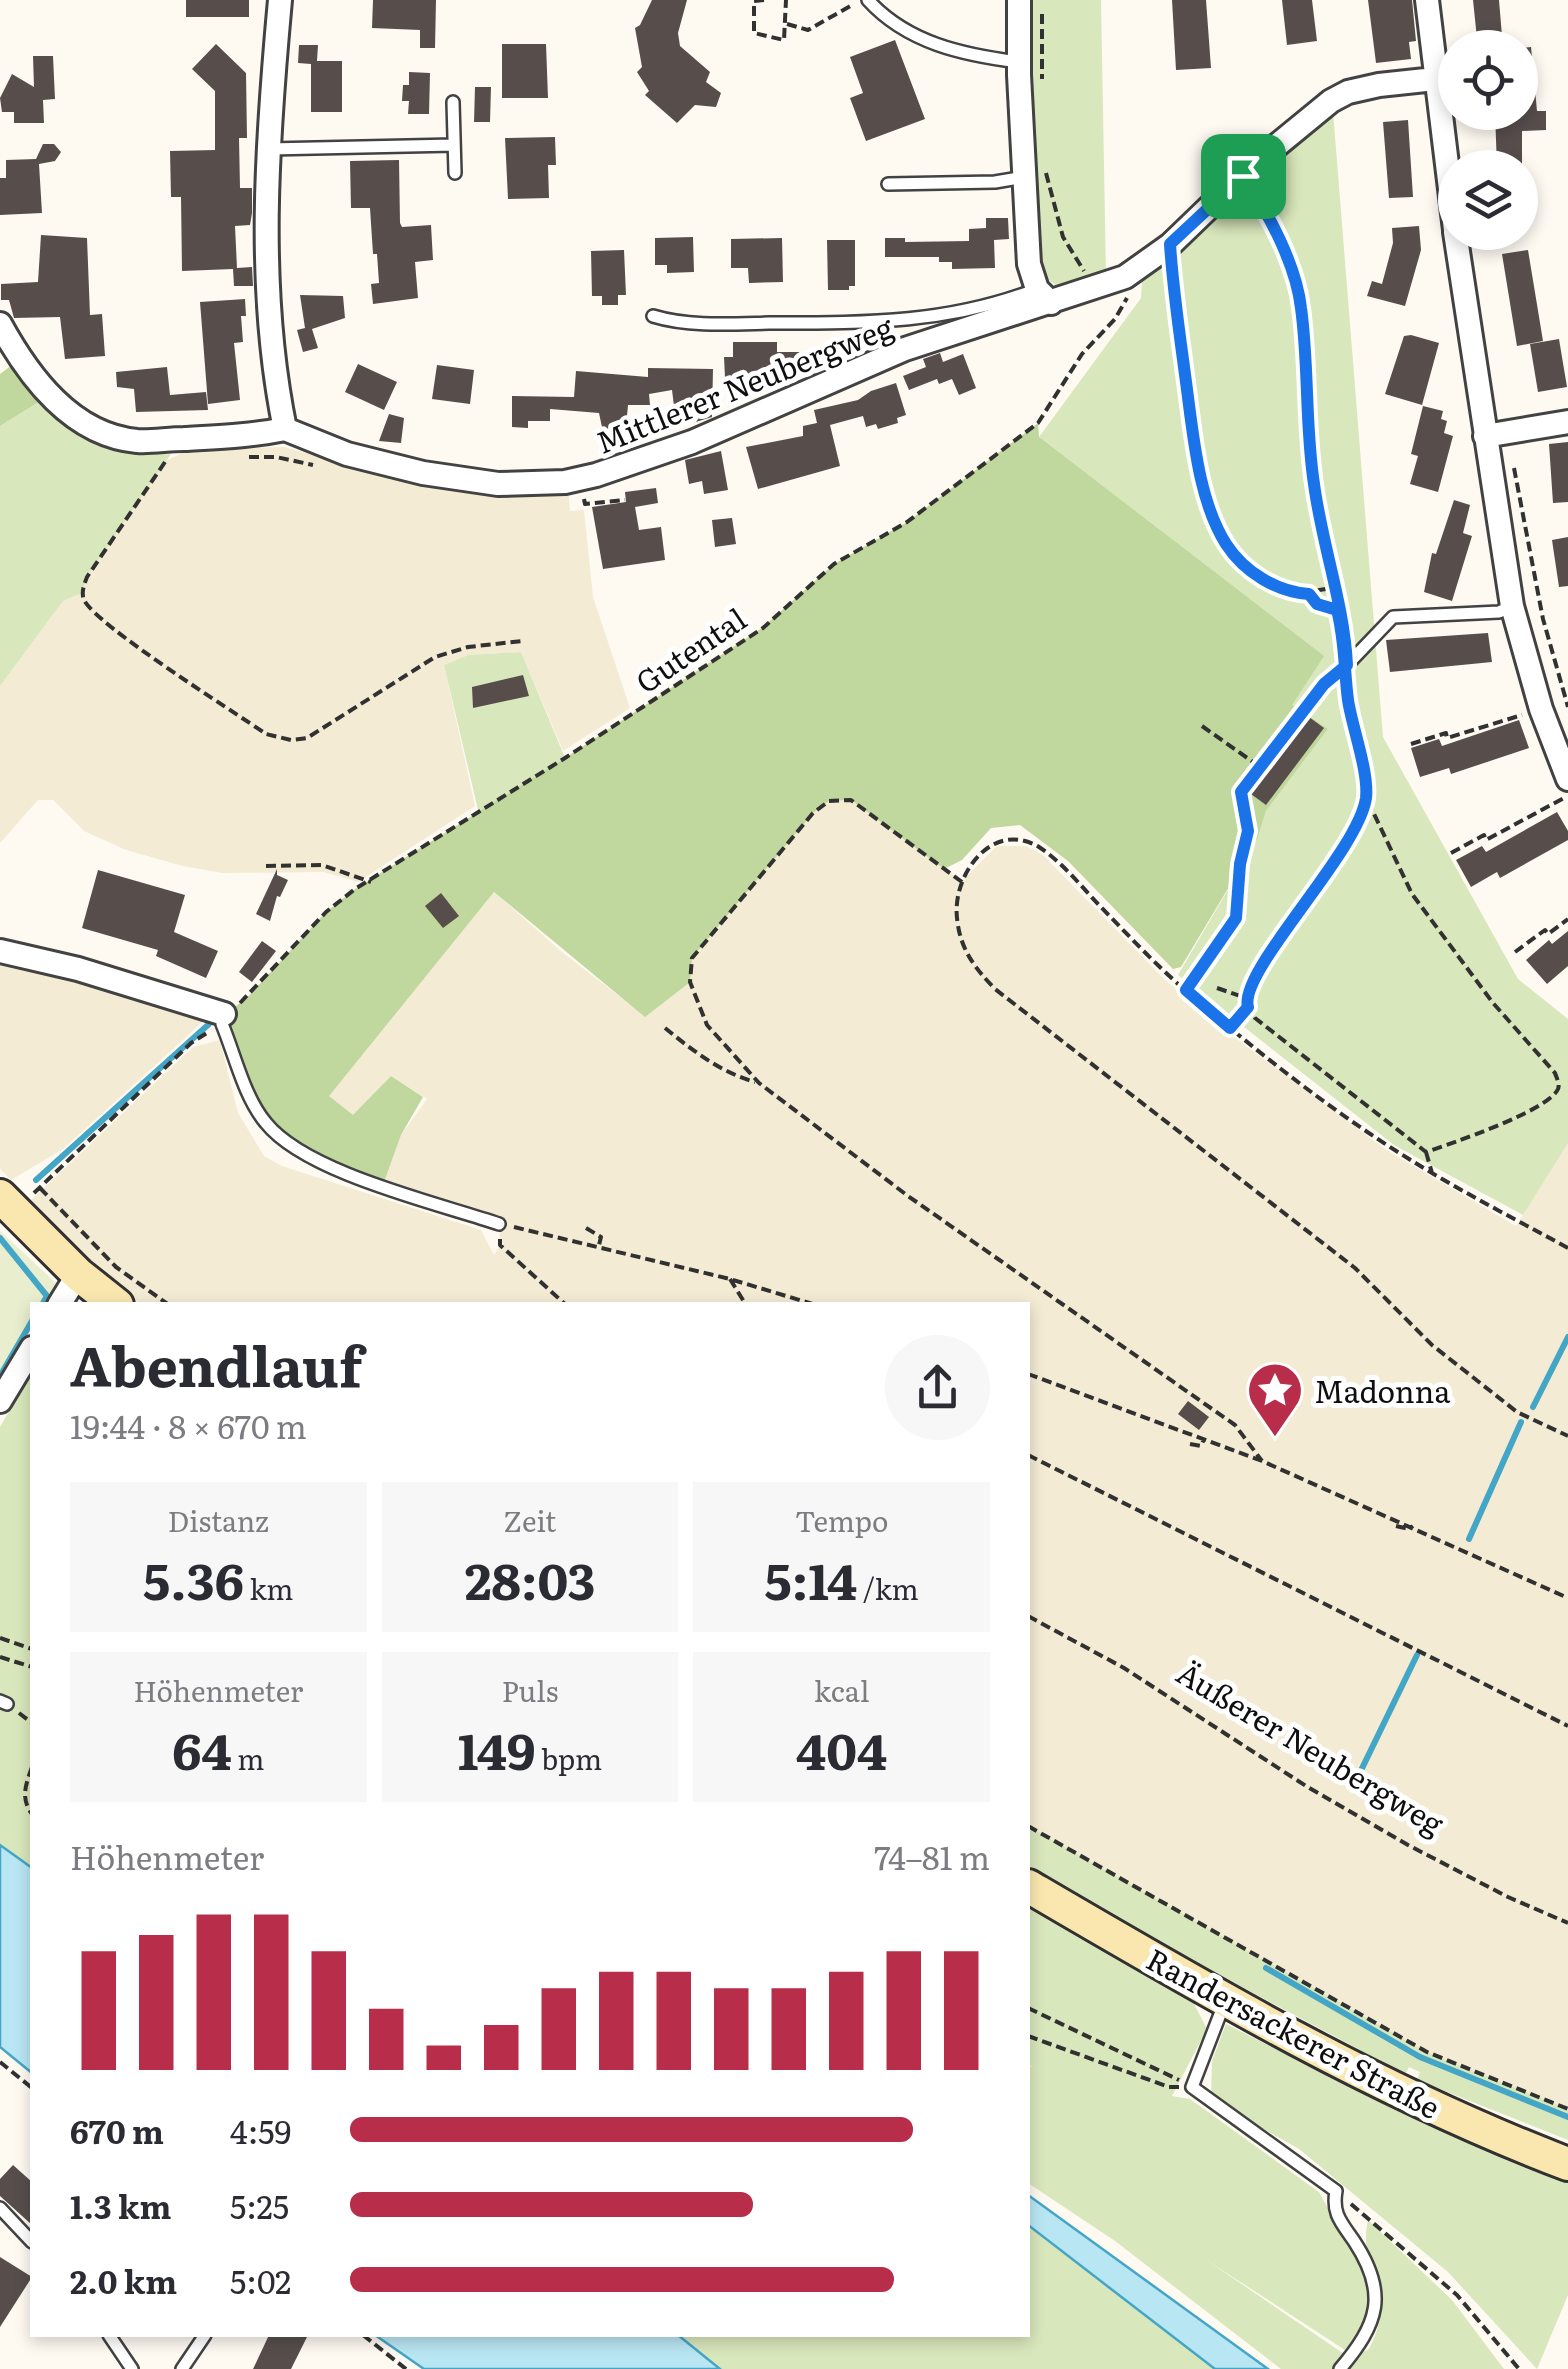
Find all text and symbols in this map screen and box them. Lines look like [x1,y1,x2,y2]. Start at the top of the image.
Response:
map controls [1438,30,1538,250]
button: locate [1438,30,1538,130]
pin [1201,134,1286,219]
icon: arrive [1216,149,1271,204]
button: layers [1438,150,1538,250]
street label: Mittlerer Neubergweg [589,303,899,463]
street label: Gutental [626,596,754,702]
text: Abendlauf [70,1322,363,1404]
button: share [885,1335,990,1440]
place icon: Madonna [1245,1360,1305,1439]
place label: Madonna [1314,1368,1451,1412]
text: 19:44 · 8 × 670 m [70,1401,307,1449]
text: Distanz [168,1499,269,1541]
text: Zeit [504,1499,556,1541]
text: Tempo [795,1499,888,1541]
text: 5.36 [143,1541,244,1615]
text: 28:03 [465,1541,595,1615]
text: 5:14 [765,1541,857,1615]
text: km [244,1567,294,1609]
text: /km [857,1567,919,1609]
street label: Äußerer Neubergweg [1169,1650,1453,1844]
text: Höhenmeter [133,1669,303,1711]
text: Puls [502,1669,558,1711]
text: kcal [814,1669,869,1711]
text: 64 [172,1711,232,1785]
text: 149 [458,1711,536,1785]
text: 404 [796,1711,887,1785]
text: m [232,1737,264,1779]
text: bpm [536,1737,602,1779]
text: Höhenmeter [70,1832,264,1880]
text: 74–81 m [874,1832,990,1880]
street label: Randersackerer Straße [1139,1936,1449,2128]
text: 670 m [70,2106,164,2154]
text: 4:59 [230,2106,291,2154]
text: 1.3 km [70,2181,171,2229]
text: 5:25 [230,2181,289,2229]
text: 2.0 km [70,2256,177,2304]
text: 5:02 [230,2256,291,2304]

